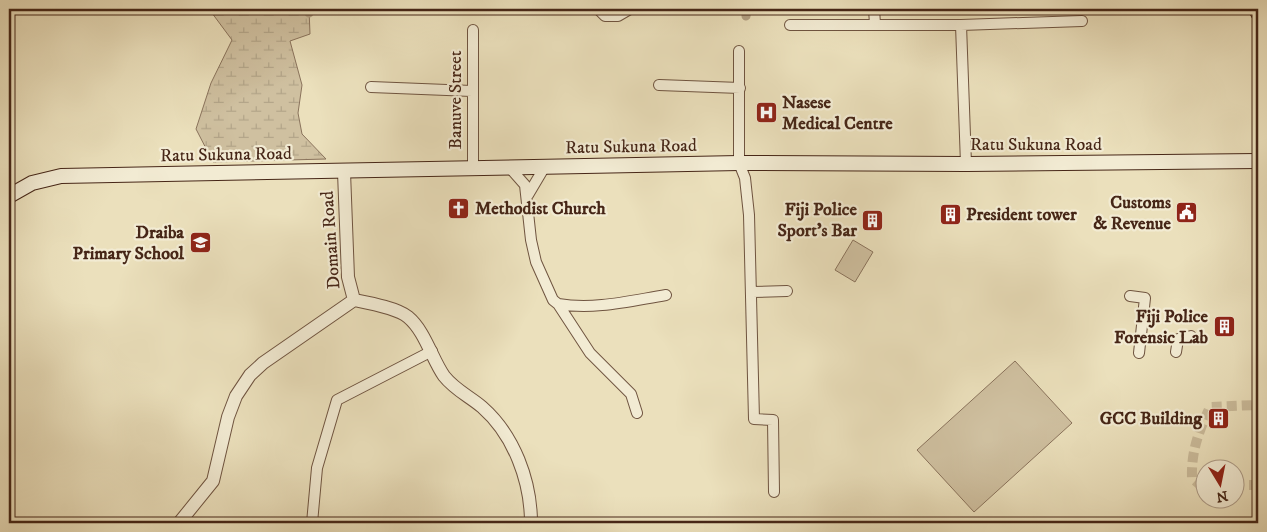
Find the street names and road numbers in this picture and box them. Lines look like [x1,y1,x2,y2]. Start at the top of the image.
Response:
street label: Banuve Street [445,50,467,149]
street label: Ratu Sukuna Road [970,134,1102,156]
street label: Ratu Sukuna Road [565,135,697,159]
street label: Ratu Sukuna Road [160,143,292,167]
street label: Domain Road [317,190,345,290]

